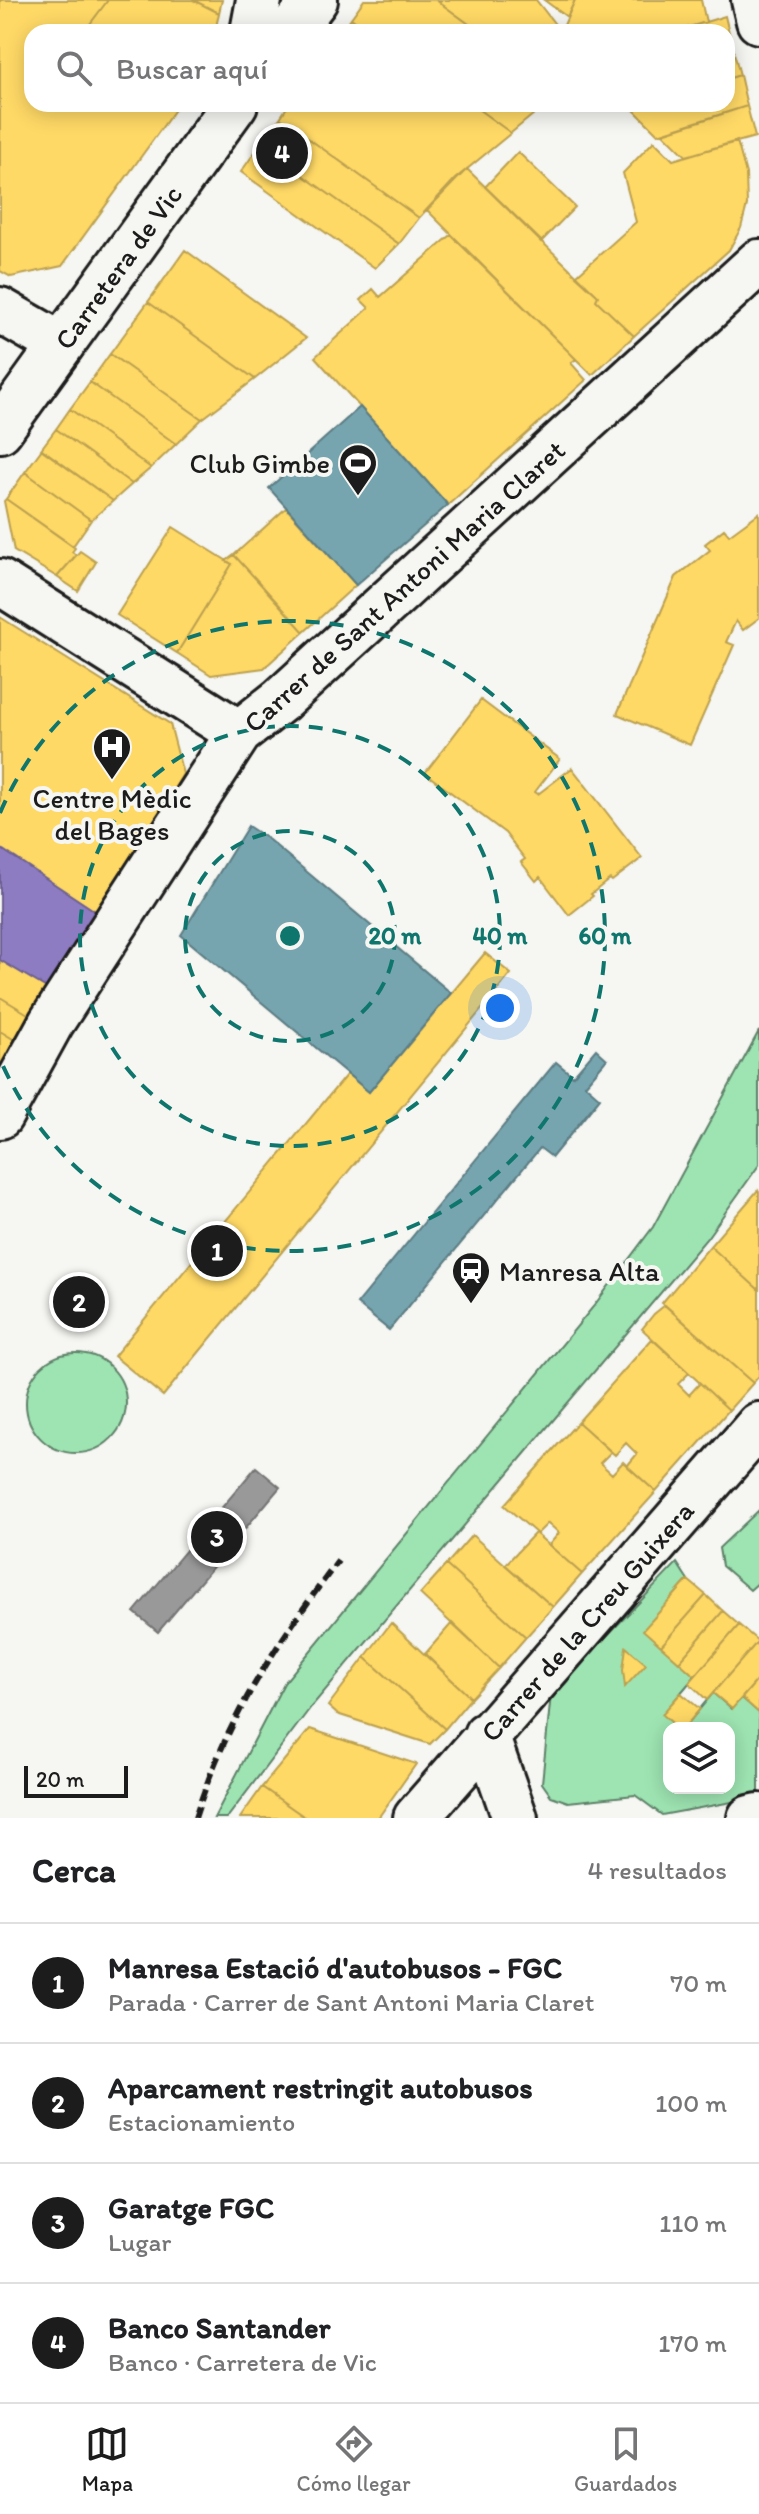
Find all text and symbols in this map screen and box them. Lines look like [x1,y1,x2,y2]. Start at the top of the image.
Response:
search box [24,24,735,112]
icon: search [52,46,96,90]
text: Buscar aquí [116,50,268,87]
pin: 4 [256,123,308,183]
street label: Carretera de Vic [47,178,189,356]
street label: Carrer de Sant Antoni Maria Claret [236,433,572,739]
sports icon: Club Gimbe [337,442,379,497]
place label: Club Gimbe [190,446,330,480]
hospital icon: Centre Mèdic del Bages [91,726,133,781]
place label: Centre Mèdic del Bages [32,781,192,847]
text: 20 m [369,921,422,950]
text: 40 m [473,921,528,950]
text: 60 m [578,921,632,950]
centre of rings [276,922,304,950]
your location [480,988,520,1028]
pin: 1 [191,1221,243,1281]
station icon: Manresa Alta [450,1250,492,1305]
place label: Manresa Alta [499,1254,660,1288]
pin: 2 [53,1272,105,1332]
street label: Carrer de la Creu Guixera [473,1493,701,1748]
pin: 3 [191,1507,243,1567]
map controls [663,1722,735,1794]
button: layers [663,1722,735,1794]
scale bar [24,1762,128,1798]
text: 20 m [36,1766,85,1793]
text: Cerca [32,1850,116,1891]
text: 4 resultados [587,1854,727,1886]
text: Manresa Estació d'autobusos - FGC [108,1949,562,1986]
text: 1 [52,1967,64,1999]
text: 70 m [670,1967,727,1999]
text: Parada · Carrer de Sant Antoni Maria Claret [108,1986,595,2018]
text: Aparcament restringit autobusos [108,2069,533,2106]
text: 2 [51,2087,65,2119]
text: 100 m [655,2087,727,2119]
text: Estacionamiento [108,2106,295,2138]
text: Garatge FGC [108,2189,274,2226]
text: 3 [51,2207,65,2239]
text: 110 m [659,2207,727,2239]
text: Lugar [108,2226,171,2258]
text: Banco Santander [108,2309,330,2346]
text: 4 [50,2327,66,2359]
text: 170 m [658,2327,727,2359]
text: Banco · Carretera de Vic [108,2346,377,2378]
tab: Mapa [82,2422,133,2497]
tab: Cómo llegar [297,2422,411,2497]
tab: Guardados [574,2422,677,2497]

